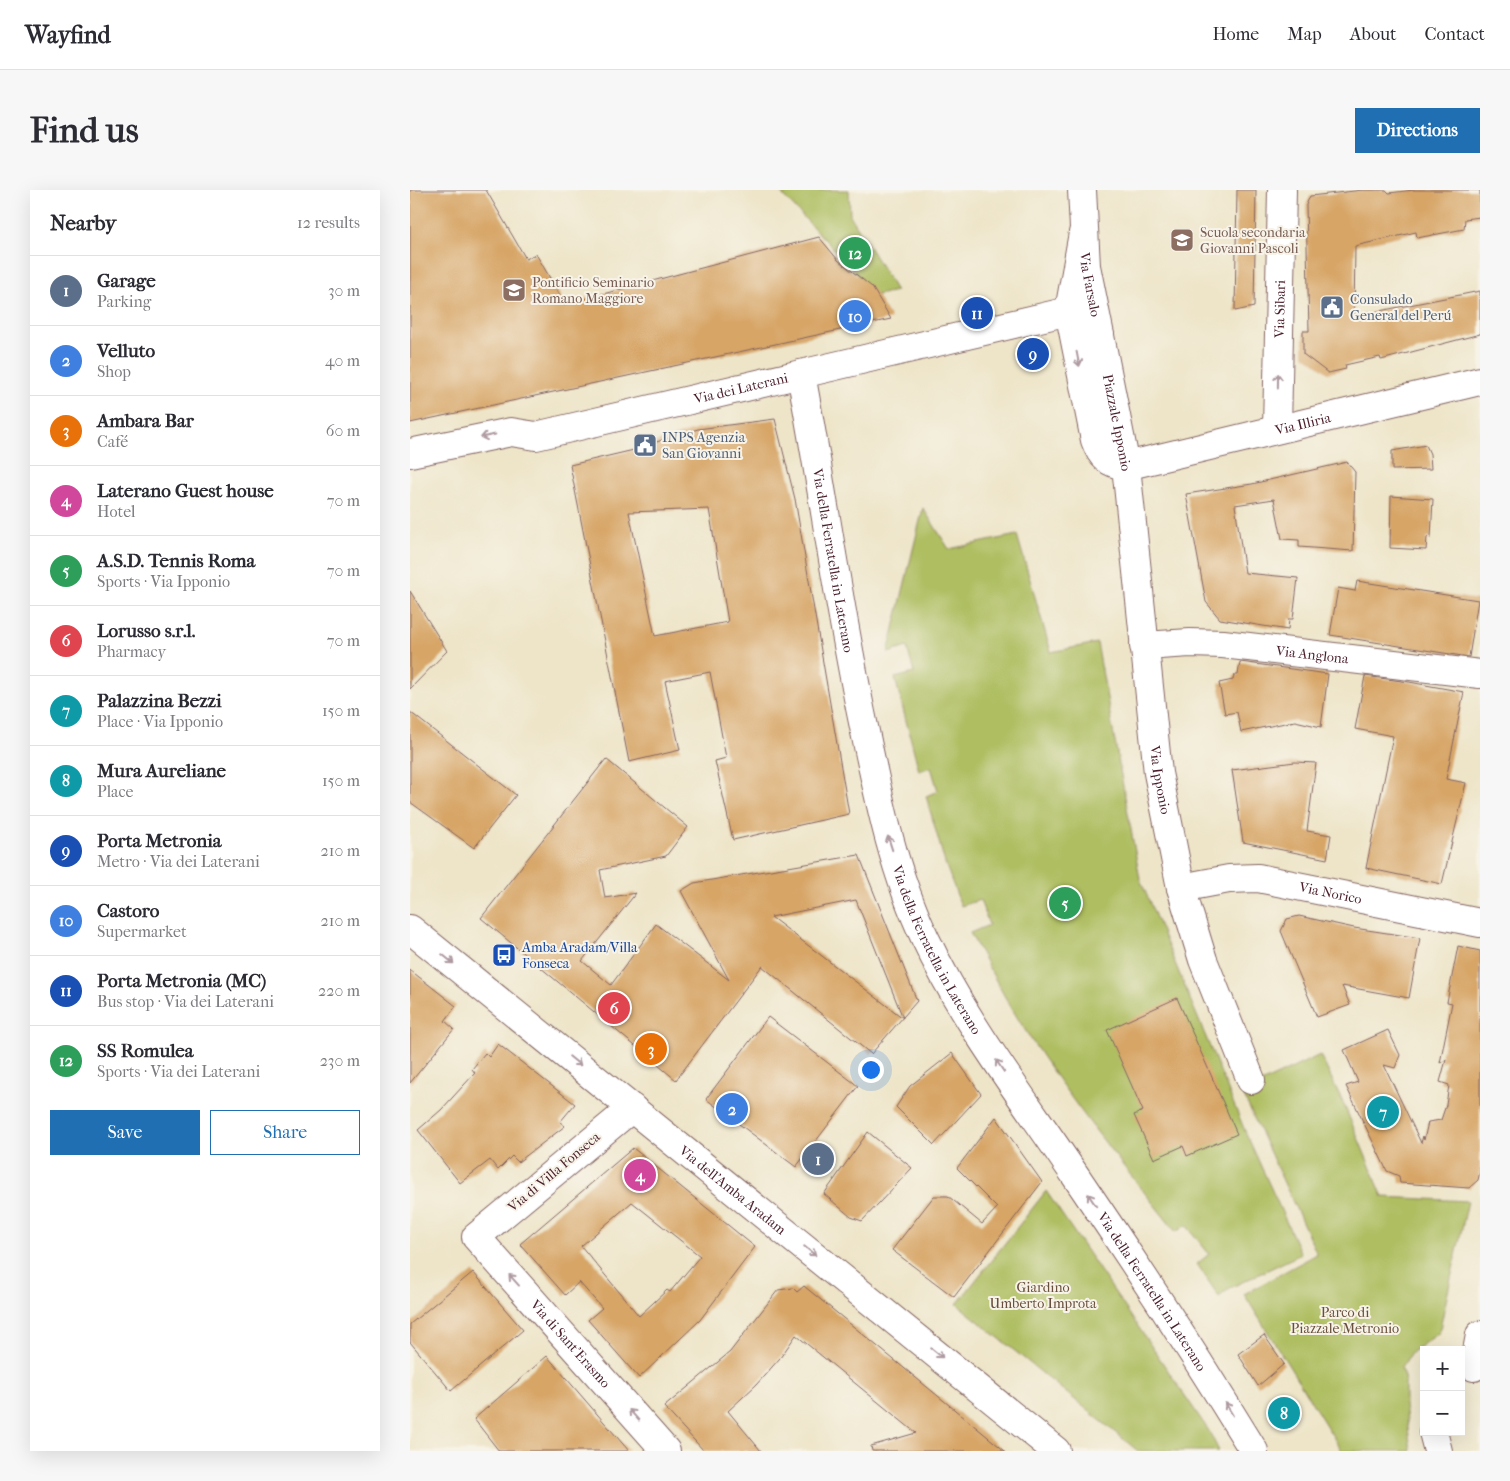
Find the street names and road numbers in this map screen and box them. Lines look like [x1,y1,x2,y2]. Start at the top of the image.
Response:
street label: Via Farsalo [1077,251,1105,318]
street label: Via Sibari [1270,280,1289,339]
street label: Via dei Laterani [691,369,790,407]
street label: Piazzale Ipponio [1099,373,1135,472]
street label: Via Illiria [1272,409,1333,439]
street label: Via della Ferratella in Laterano [809,466,858,654]
street label: Via Anglona [1274,642,1350,667]
street label: Via Ipponio [1147,744,1175,816]
street label: Via della Ferratella in Laterano [889,862,985,1037]
street label: Via Norico [1297,878,1363,907]
street label: Via di Villa Fonseca [504,1128,604,1216]
street label: Via dell'Amba Aradam [675,1141,790,1238]
street label: Via della Ferratella in Laterano [1094,1208,1210,1374]
street label: Via di Sant'Erasmo [526,1295,614,1391]

